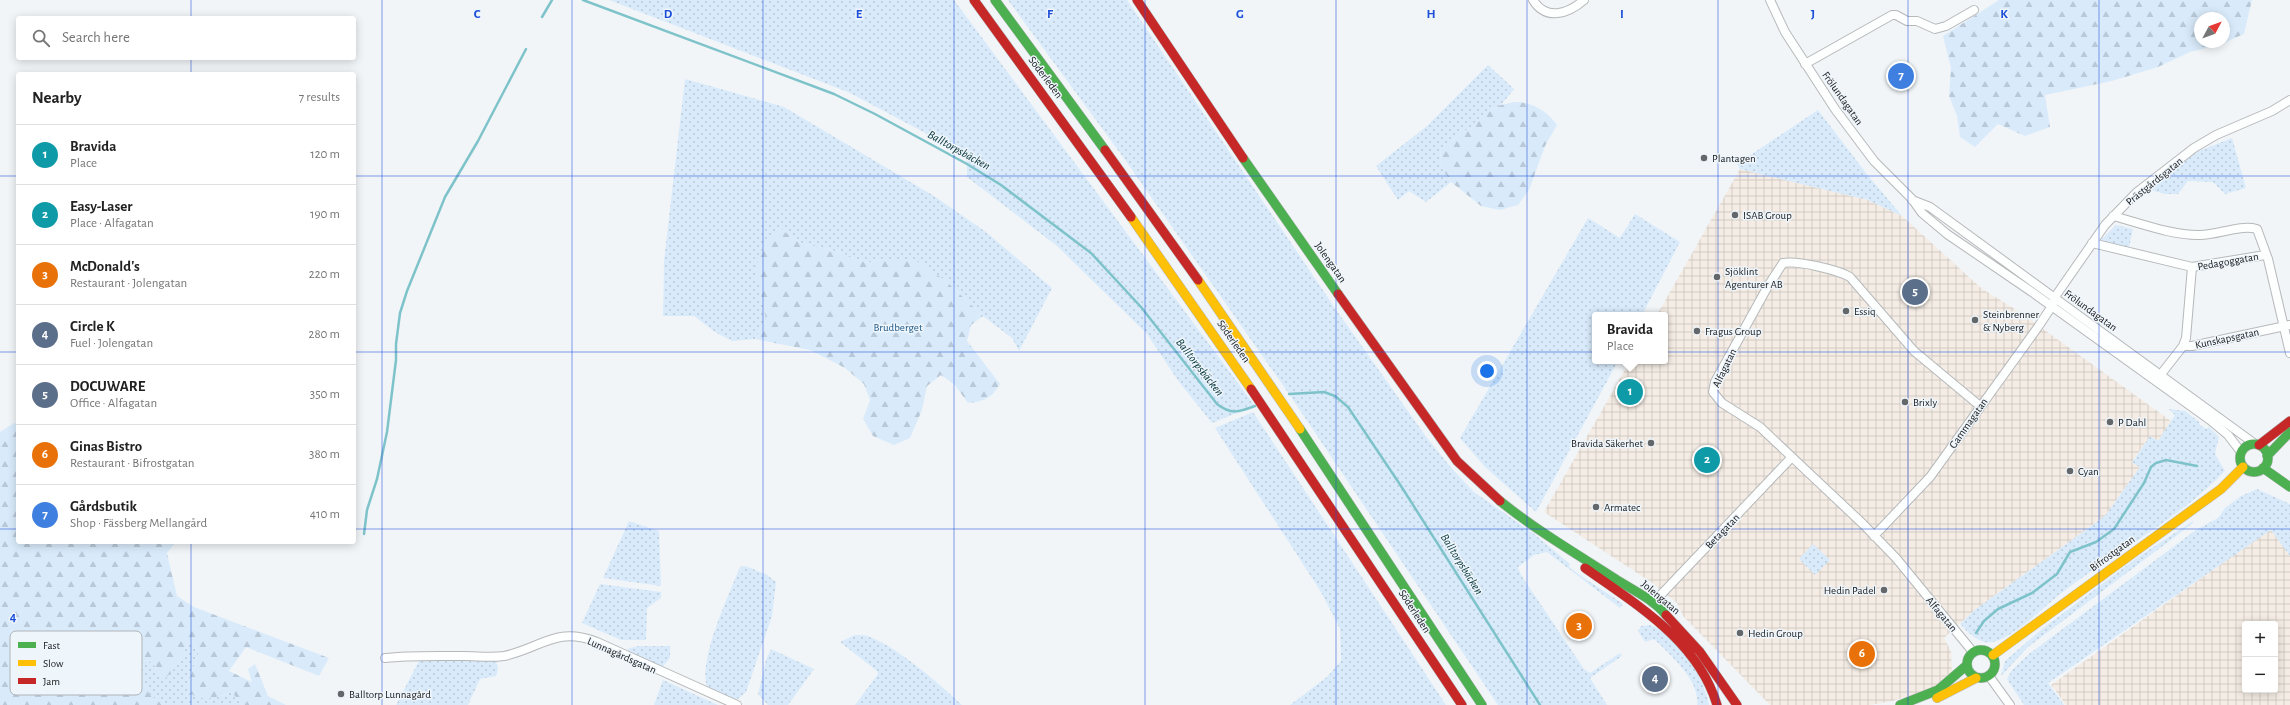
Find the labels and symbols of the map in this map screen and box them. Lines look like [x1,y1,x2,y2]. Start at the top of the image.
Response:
text: C [474,8,481,21]
text: D [664,8,673,21]
text: E [856,8,863,21]
text: F [1047,8,1054,21]
text: G [1236,8,1244,21]
text: H [1426,8,1436,21]
text: I [1620,8,1624,21]
text: J [1811,8,1815,21]
text: K [2000,8,2008,21]
north arrow [2194,12,2230,48]
street label: Söderleden [1026,54,1065,100]
pin: 7 [1888,61,1914,91]
street label: Frölundagatan [1820,70,1865,127]
water label: Balltorpsbäcken [925,128,992,173]
marker: Plantagen [1699,153,1709,163]
place label: Plantagen [1712,153,1756,164]
street label: Prästgårdsgatan [2124,155,2185,208]
marker: ISAB Group [1730,210,1740,220]
place label: ISAB Group [1743,210,1792,221]
street label: Jolengatan [1313,240,1348,284]
street label: Pedagoggatan [2197,251,2259,272]
place label: Sjöklint Agenturer AB [1725,266,1783,290]
marker: Sjöklint Agenturer AB [1712,272,1722,282]
pin: 5 [1902,277,1928,307]
street label: Frölundagatan [2062,288,2119,333]
marker: Essiq [1841,306,1851,316]
place label: Essiq [1854,306,1876,317]
place label: Steinbrenner & Nyberg [1983,309,2039,333]
marker: Steinbrenner & Nyberg [1970,315,1980,325]
street label: Söderleden [1215,318,1252,364]
park label: Brudberget [874,322,923,333]
marker: Fragus Group [1692,326,1702,336]
place label: Fragus Group [1705,326,1762,337]
street label: Kunskapsgatan [2194,326,2260,351]
water label: Balltorpsbäcken [1173,336,1226,399]
street label: Alfagatan [1710,347,1739,389]
your location [1477,361,1497,381]
pin: 1 [1617,377,1643,407]
street label: Gammagatan [1947,396,1990,450]
marker: Brixly [1900,397,1910,407]
place label: Brixly [1913,397,1938,408]
marker: P Dahl [2105,417,2115,427]
place label: P Dahl [2118,417,2146,428]
place label: Bravida Säkerhet [1571,438,1643,449]
marker: Bravida Säkerhet [1646,438,1656,448]
pin: 2 [1694,445,1720,475]
marker: Cyan [2065,466,2075,476]
place label: Cyan [2078,466,2099,477]
marker: Armatec [1591,502,1601,512]
place label: Armatec [1604,502,1641,513]
street label: Betagatan [1703,512,1742,551]
water label: Balltorpsbäcken [1438,532,1485,597]
street label: Bifrostgatan [2088,533,2137,573]
street label: Jolengatan [1639,578,1682,617]
place label: Hedin Padel [1824,585,1876,596]
marker: Hedin Padel [1879,585,1889,595]
street label: Söderleden [1397,588,1433,635]
street label: Alfagatan [1924,595,1959,634]
text: 4 [10,611,17,624]
pin: 3 [1566,611,1592,641]
marker: Hedin Group [1735,628,1745,638]
place label: Hedin Group [1748,628,1803,639]
legend [10,631,142,695]
street label: Lunnagårdsgatan [586,635,658,676]
pin: 6 [1849,639,1875,669]
text: Fast [43,640,61,651]
text: Slow [43,658,64,669]
pin: 4 [1642,664,1668,694]
text: Jam [43,676,60,687]
marker: Balltorp Lunnagård [336,689,346,699]
place label: Balltorp Lunnagård [349,689,431,700]

